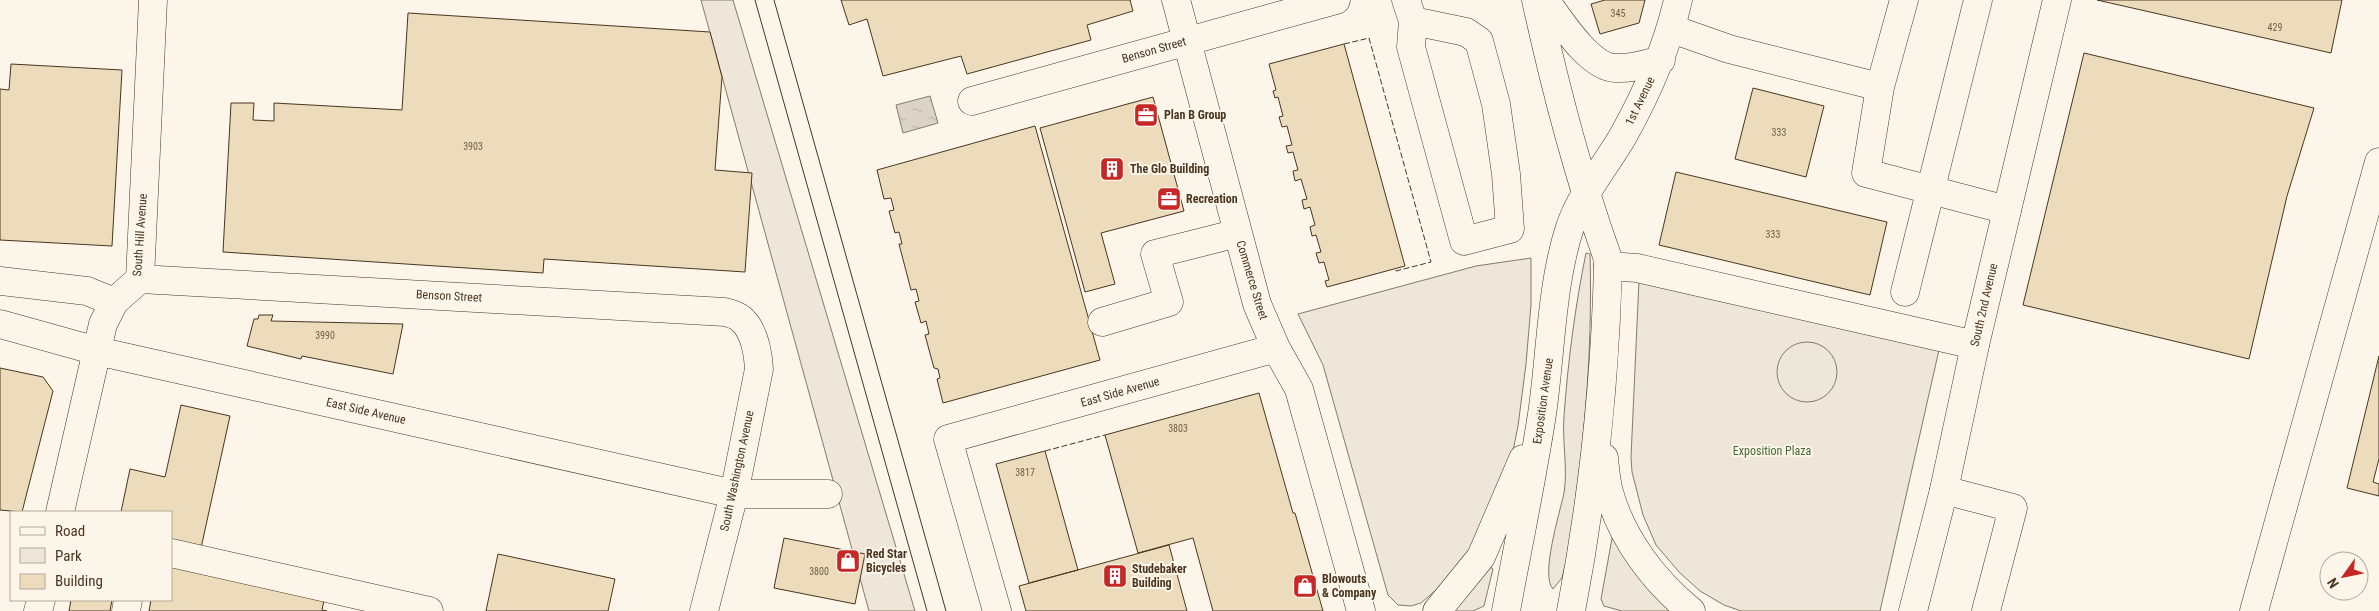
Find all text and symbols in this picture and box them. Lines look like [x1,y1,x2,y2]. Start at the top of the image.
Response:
house number: 345 [1611,8,1625,19]
house number: 429 [2268,22,2282,33]
street label: Benson Street [1120,34,1188,66]
street label: 1st Avenue [1622,74,1658,128]
office icon: Plan B Group [1133,102,1159,128]
place label: Plan B Group [1164,108,1226,122]
house number: 333 [1772,127,1786,138]
house number: 3903 [463,141,483,152]
building icon: The Glo Building [1099,156,1125,182]
place label: The Glo Building [1130,162,1209,176]
office icon: Recreation [1156,186,1182,212]
place label: Recreation [1186,192,1238,206]
street label: South Hill Avenue [130,193,150,277]
house number: 333 [1766,229,1780,240]
street label: Commerce Street [1233,239,1271,322]
street label: South 2nd Avenue [1968,262,2000,348]
street label: Benson Street [416,287,483,305]
house number: 3990 [315,330,335,341]
street label: Exposition Avenue [1530,357,1556,445]
street label: East Side Avenue [1079,374,1161,410]
street label: East Side Avenue [325,395,408,427]
street label: South Washington Avenue [717,409,757,533]
house number: 3803 [1168,423,1188,434]
park label: Exposition Plaza [1733,444,1811,458]
house number: 3817 [1015,467,1035,478]
legend [10,511,172,601]
text: Road [55,522,85,540]
text: Park [55,547,82,565]
place label: Red Star Bicycles [866,547,907,575]
shop icon: Red Star Bicycles [835,548,861,574]
north arrow [2319,551,2369,601]
place label: Studebaker Building [1132,562,1187,590]
building icon: Studebaker Building [1102,563,1128,589]
house number: 3800 [809,566,829,577]
text: Building [55,572,103,590]
place label: Blowouts & Company [1322,572,1377,600]
shop icon: Blowouts & Company [1292,573,1318,599]
text: N [2324,575,2342,591]

